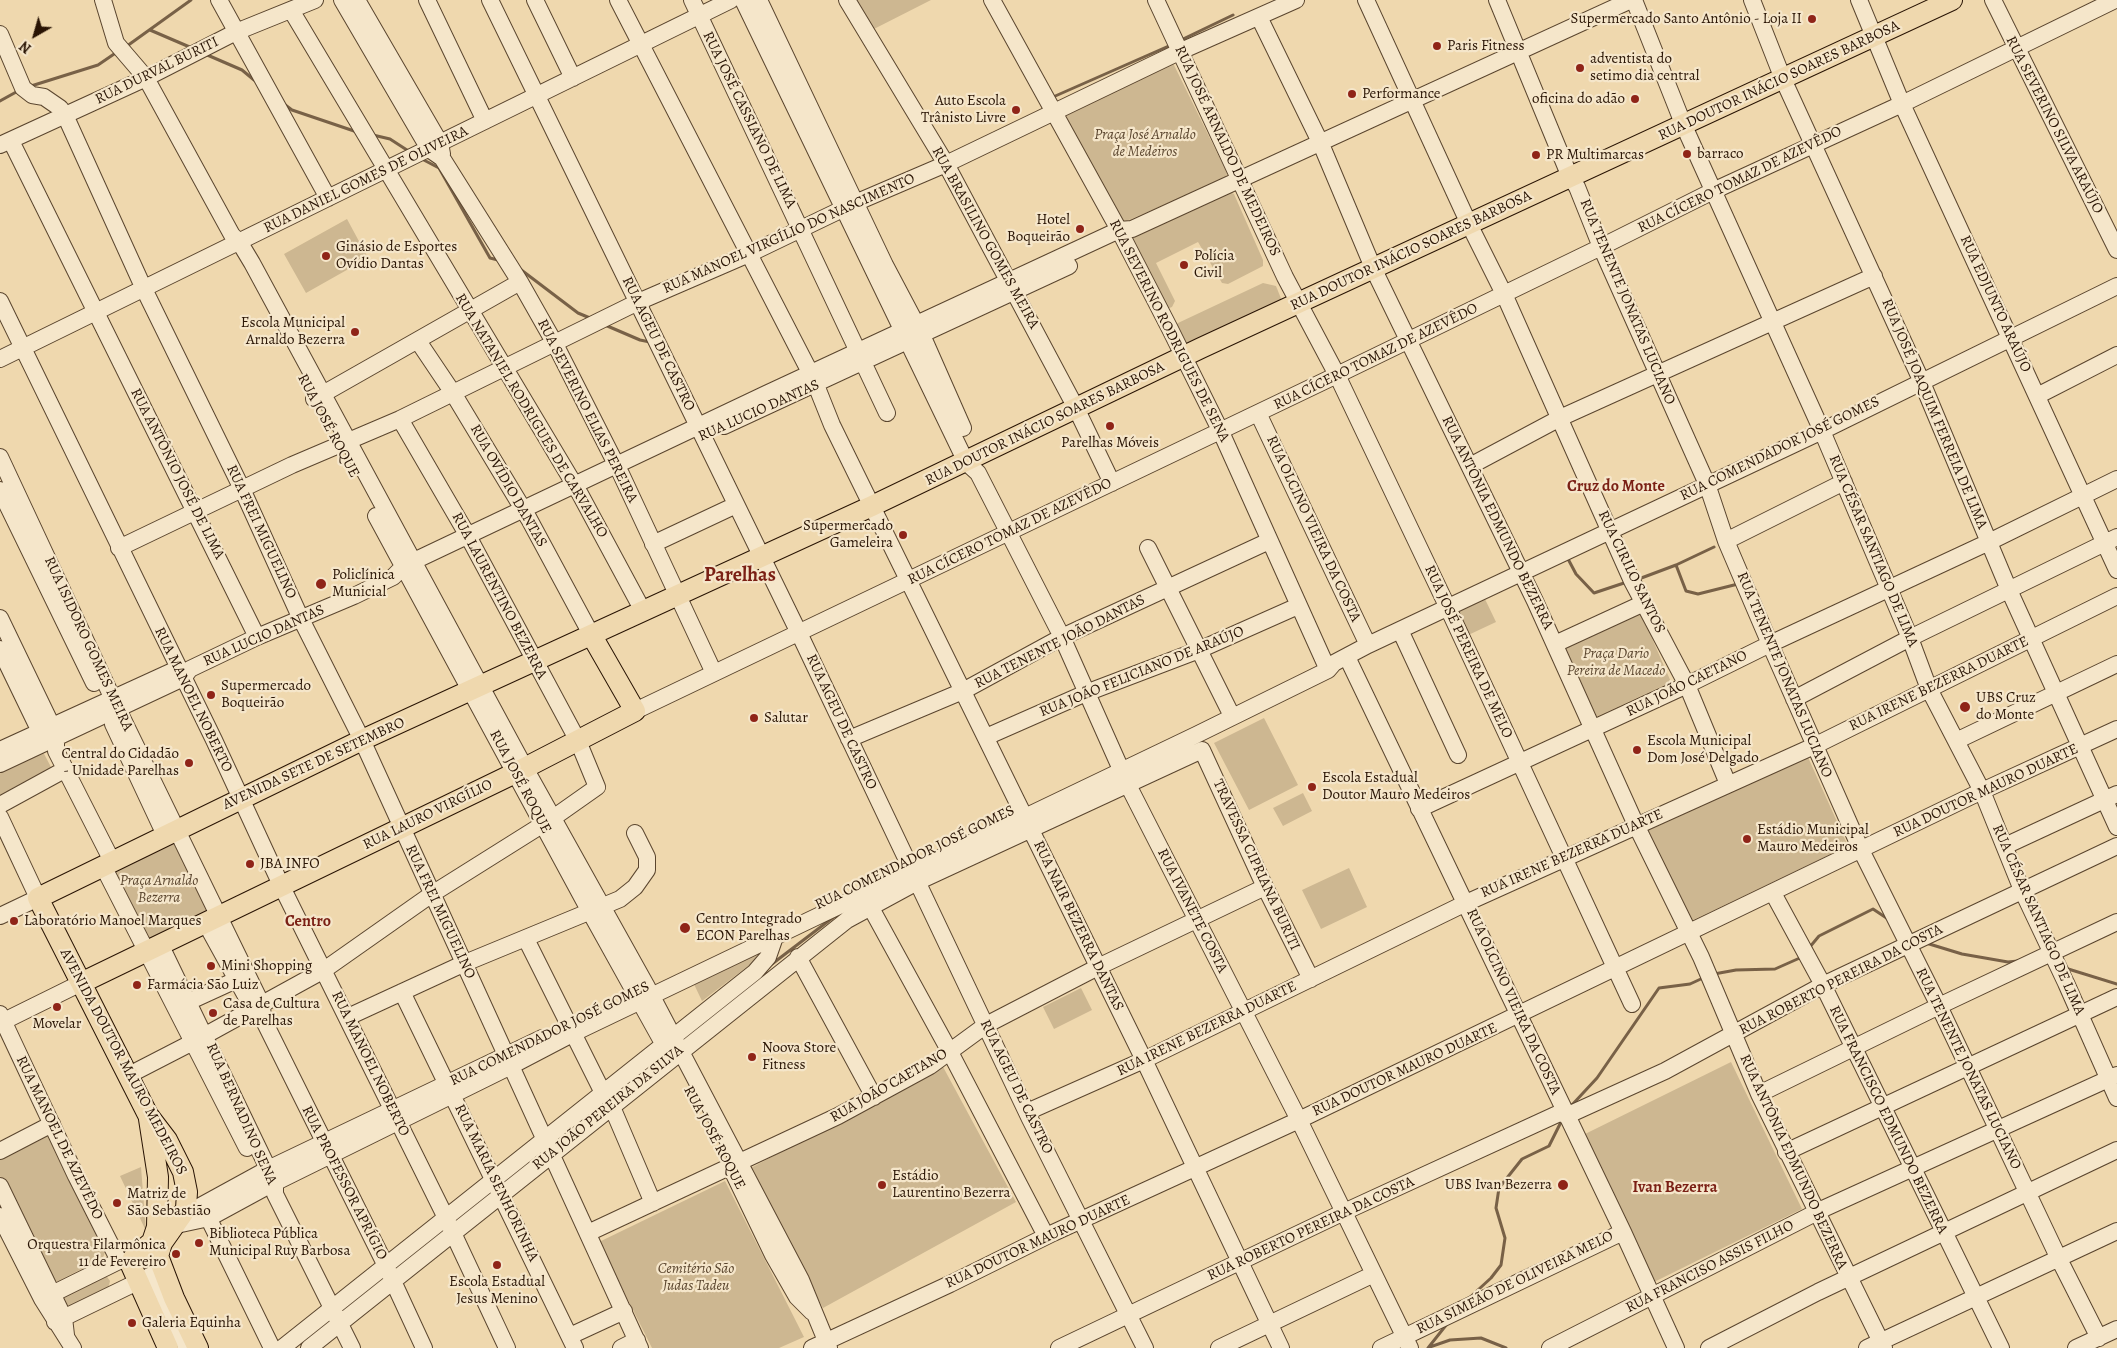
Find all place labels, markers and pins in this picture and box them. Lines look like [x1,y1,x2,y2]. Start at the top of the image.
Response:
place label: Supermercado Santo Antônio - Loja II [1571,10,1802,28]
marker: Supermercado Santo Antônio - Loja II [1806,13,1818,25]
place label: Paris Fitness [1447,37,1524,55]
marker: Paris Fitness [1431,40,1443,52]
place label: adventista do setimo dia central [1590,50,1699,85]
marker: adventista do setimo dia central [1574,62,1586,74]
place label: Performance [1362,85,1440,103]
marker: Performance [1346,88,1358,100]
place label: oficina do adão [1532,90,1625,108]
place label: Auto Escola Trânisto Livre [921,92,1006,127]
marker: oficina do adão [1629,93,1641,105]
marker: Auto Escola Trânisto Livre [1010,104,1022,116]
place label: barraco [1697,145,1744,163]
place label: PR Multimarcas [1546,146,1644,164]
marker: barraco [1681,148,1693,160]
marker: PR Multimarcas [1530,149,1542,161]
place label: Hotel Boqueirão [1007,211,1070,246]
marker: Hotel Boqueirão [1074,223,1086,235]
place label: Ginásio de Esportes Ovídio Dantas [336,238,457,273]
place label: Polícia Civil [1194,247,1235,282]
marker: Ginásio de Esportes Ovídio Dantas [320,250,332,262]
marker: Polícia Civil [1178,259,1190,271]
place label: Escola Municipal Arnaldo Bezerra [241,314,345,349]
marker: Escola Municipal Arnaldo Bezerra [349,326,361,338]
marker: Parelhas Móveis [1104,420,1116,432]
place label: Parelhas Móveis [1061,434,1159,452]
place label: Supermercado Gameleira [803,517,893,552]
marker: Supermercado Gameleira [897,529,909,541]
place label: Policlínica Municial [332,566,395,601]
marker: Policlínica Municial [314,577,328,591]
place label: Supermercado Boqueirão [221,677,311,712]
marker: Supermercado Boqueirão [205,689,217,701]
place label: UBS Cruz do Monte [1976,689,2036,724]
marker: UBS Cruz do Monte [1958,700,1972,714]
place label: Salutar [764,709,808,727]
marker: Salutar [748,712,760,724]
place label: Escola Municipal Dom José Delgado [1647,732,1759,767]
marker: Escola Municipal Dom José Delgado [1631,744,1643,756]
place label: Central do Cidadão - Unidade Parelhas [61,745,179,780]
marker: Central do Cidadão - Unidade Parelhas [183,757,195,769]
place label: Escola Estadual Doutor Mauro Medeiros [1322,769,1470,804]
marker: Escola Estadual Doutor Mauro Medeiros [1306,781,1318,793]
place label: Estádio Municipal Mauro Medeiros [1757,821,1869,856]
marker: Estádio Municipal Mauro Medeiros [1741,833,1753,845]
place label: JBA INFO [260,855,320,873]
marker: JBA INFO [244,858,256,870]
place label: Centro Integrado ECON Parelhas [696,910,802,945]
place label: Laboratório Manoel Marques [24,912,201,930]
marker: Laboratório Manoel Marques [8,915,20,927]
marker: Centro Integrado ECON Parelhas [678,921,692,935]
place label: Mini Shopping [221,957,312,975]
marker: Mini Shopping [205,960,217,972]
place label: Farmácia São Luiz [147,976,259,994]
marker: Farmácia São Luiz [131,979,143,991]
place label: Casa de Cultura de Parelhas [223,995,320,1030]
marker: Movelar [51,1001,63,1013]
marker: Casa de Cultura de Parelhas [207,1007,219,1019]
place label: Movelar [32,1015,82,1033]
place label: Noova Store Fitness [762,1039,836,1074]
marker: Noova Store Fitness [746,1051,758,1063]
place label: Estádio Laurentino Bezerra [892,1167,1011,1202]
place label: UBS Ivan Bezerra [1445,1176,1552,1194]
marker: UBS Ivan Bezerra [1556,1178,1570,1192]
marker: Estádio Laurentino Bezerra [876,1179,888,1191]
place label: Matriz de São Sebastião [127,1185,211,1220]
marker: Matriz de São Sebastião [111,1197,123,1209]
place label: Biblioteca Pública Municipal Ruy Barbosa [209,1225,350,1260]
place label: Orquestra Filarmônica 11 de Fevereiro [27,1236,166,1271]
marker: Biblioteca Pública Municipal Ruy Barbosa [193,1237,205,1249]
marker: Orquestra Filarmônica 11 de Fevereiro [170,1248,182,1260]
marker: Escola Estadual Jesus Menino [491,1259,503,1271]
place label: Escola Estadual Jesus Menino [449,1273,545,1308]
place label: Galeria Equinha [142,1314,241,1332]
marker: Galeria Equinha [126,1317,138,1329]

